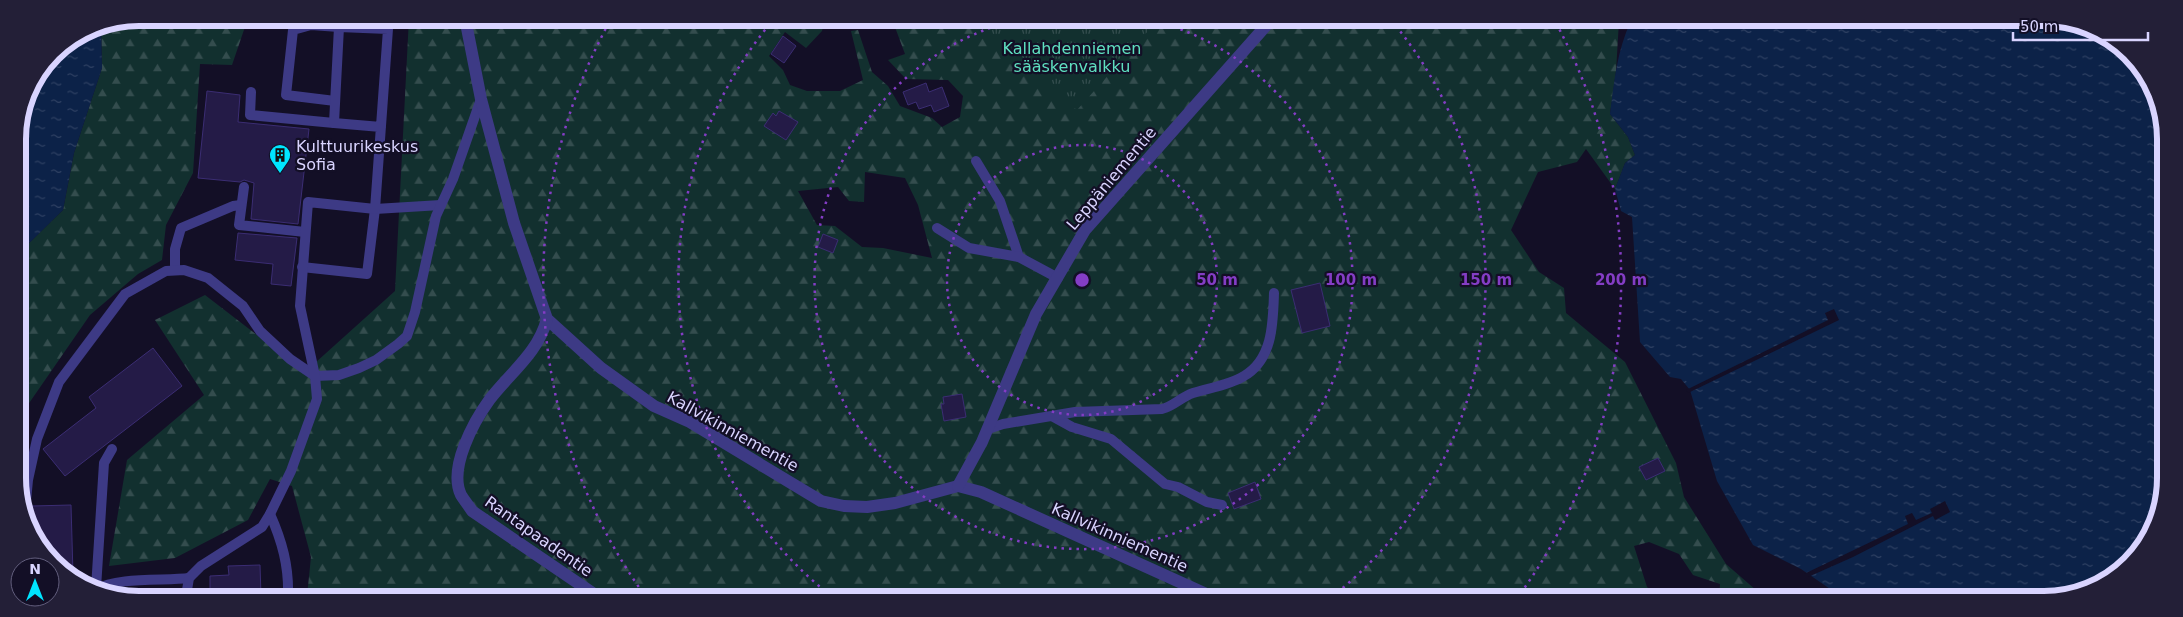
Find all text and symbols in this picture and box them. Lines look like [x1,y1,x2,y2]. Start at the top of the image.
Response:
scale bar [2013,10,2148,42]
text: 50 m [2020,18,2058,36]
park label: Kallahdenniemen sääskenvalkku [1003,39,1142,76]
street label: Leppäniementie [1063,123,1160,234]
place label: Kulttuurikeskus Sofia [296,137,418,174]
building icon: Kulttuurikeskus Sofia [268,143,292,174]
centre of rings [1073,271,1091,289]
text: 50 m [1196,271,1238,289]
text: 100 m [1325,271,1377,289]
text: 150 m [1460,271,1512,289]
text: 200 m [1595,271,1647,289]
street label: Kallvikinniementie [664,387,802,475]
street label: Rantapaadentie [481,492,596,581]
street label: Kallvikinniementie [1049,499,1191,576]
north arrow [10,557,60,607]
text: N [29,561,41,577]

